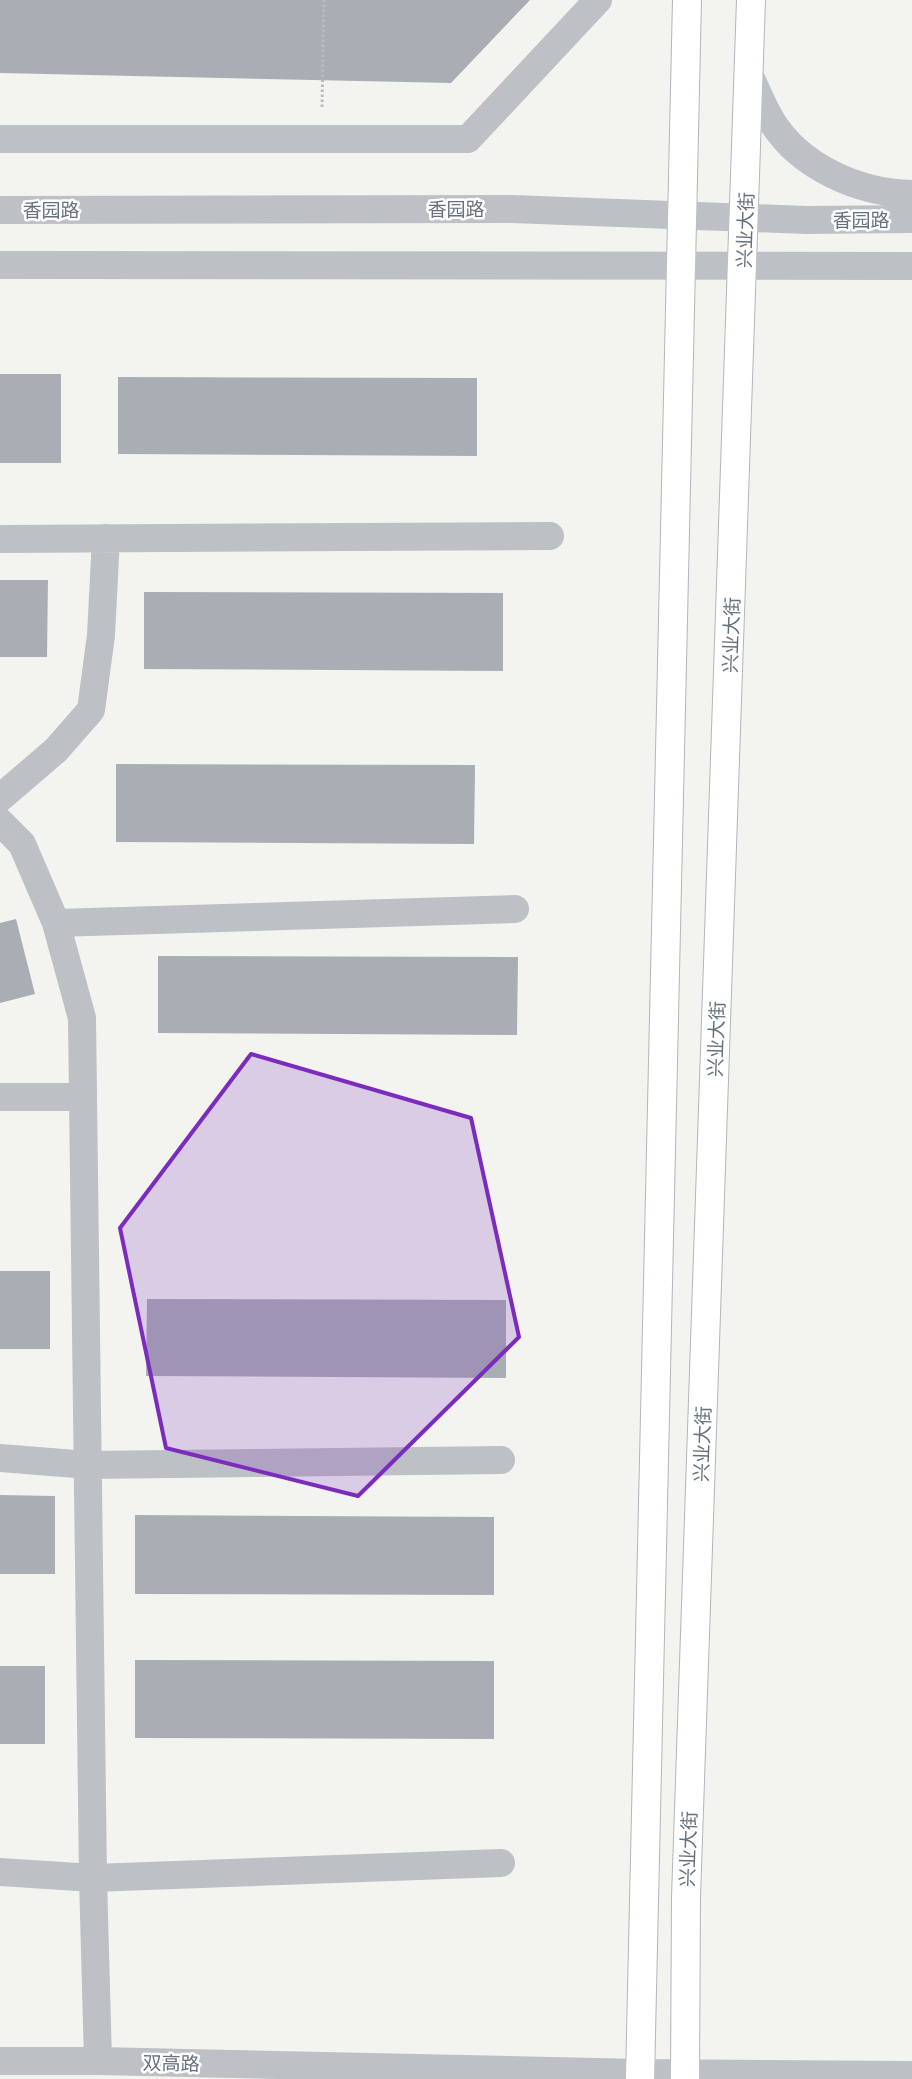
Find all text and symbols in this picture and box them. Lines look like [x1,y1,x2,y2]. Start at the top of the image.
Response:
street label: 兴业大街 [732,192,758,268]
street label: 香园路 [427,197,485,221]
street label: 香园路 [22,198,80,222]
street label: 香园路 [832,208,890,232]
street label: 兴业大街 [718,597,744,673]
street label: 兴业大街 [703,1001,729,1077]
street label: 兴业大街 [689,1406,715,1482]
street label: 兴业大街 [675,1811,701,1887]
street label: 双高路 [142,2051,200,2075]

